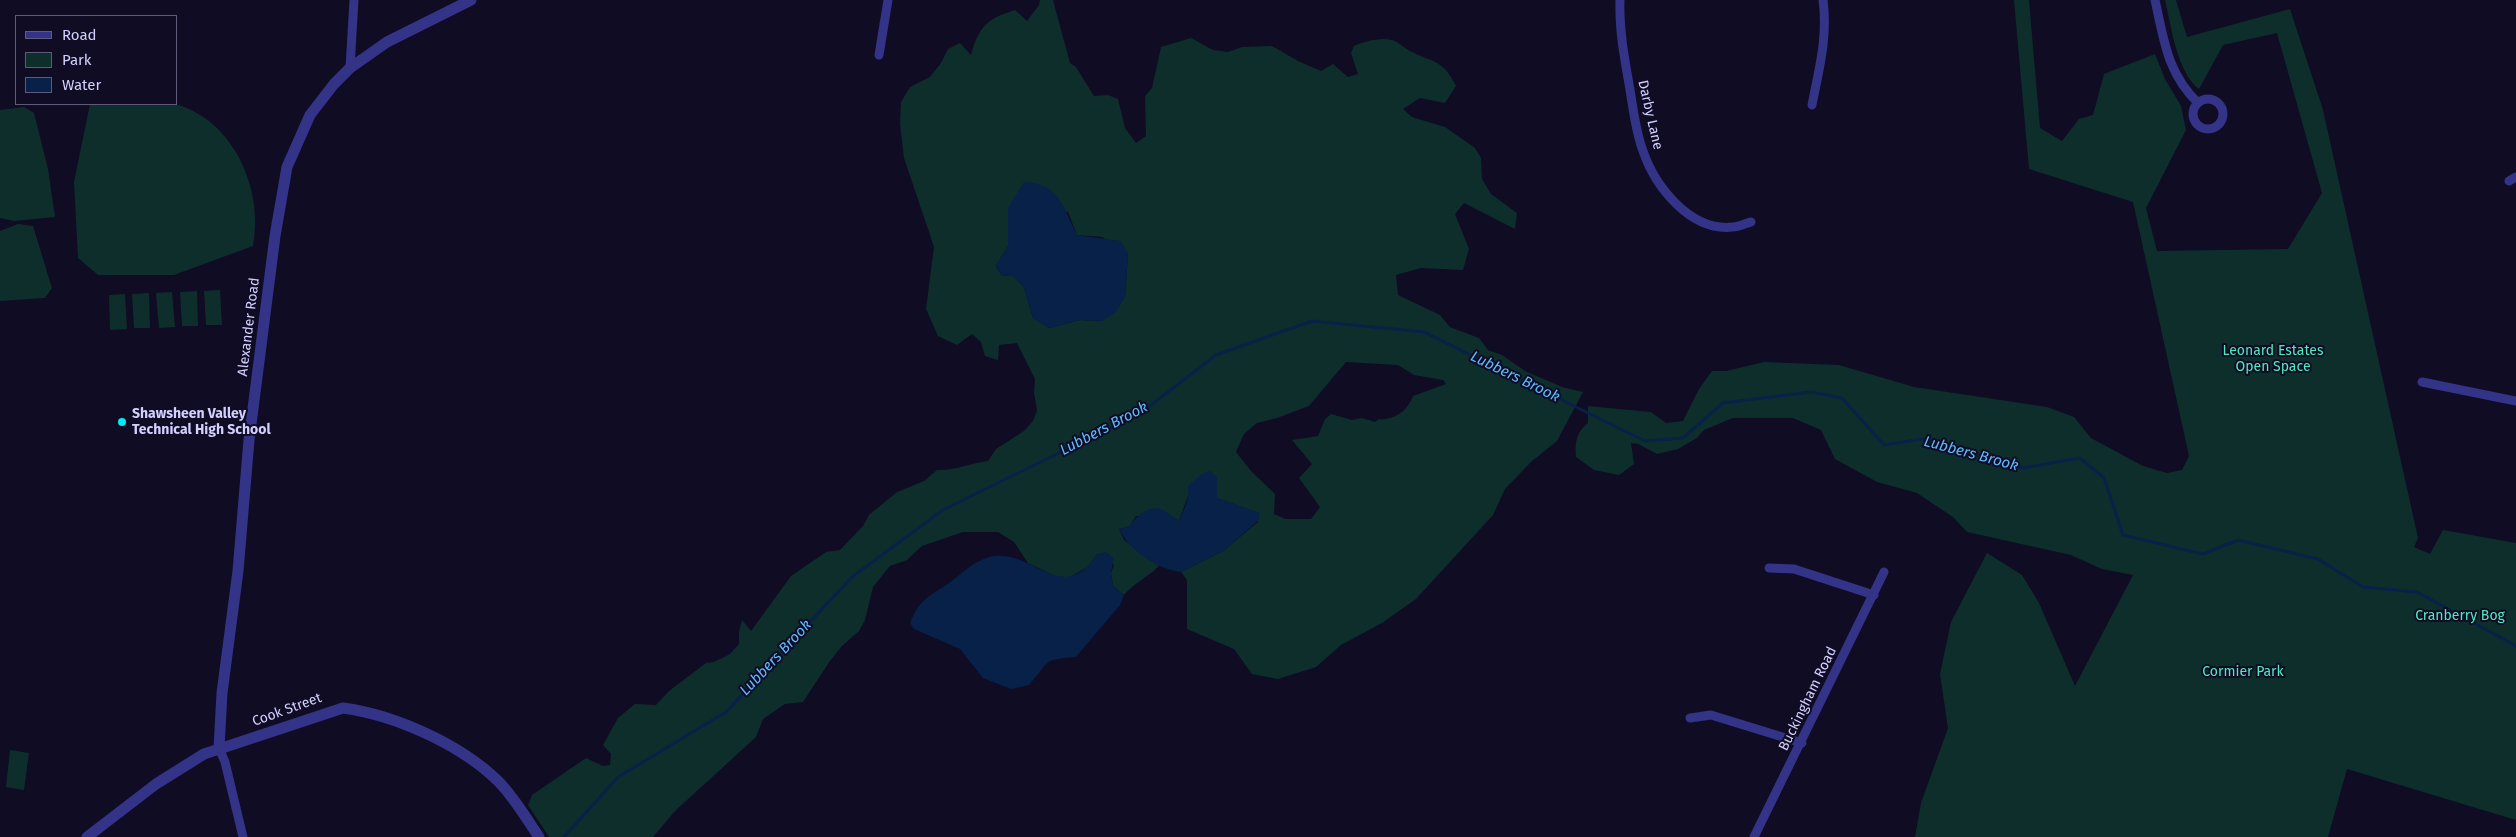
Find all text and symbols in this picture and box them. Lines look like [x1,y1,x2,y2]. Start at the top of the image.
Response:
legend [15,15,178,105]
text: Road [62,26,97,44]
text: Park [62,51,92,69]
text: Water [62,76,101,94]
street label: Darby Lane [1634,79,1666,151]
street label: Alexander Road [235,277,263,377]
park label: Leonard Estates Open Space [2223,343,2323,376]
water label: Lubbers Brook [1467,348,1563,406]
water label: Lubbers Brook [1057,398,1151,460]
place label: Shawsheen Valley Technical High School [132,406,271,438]
marker: Shawsheen Valley Technical High School [116,416,128,428]
water label: Lubbers Brook [1922,433,2020,475]
park label: Cranberry Bog [2415,608,2505,624]
water label: Lubbers Brook [736,616,816,700]
street label: Buckingham Road [1776,644,1840,754]
park label: Cormier Park [2202,664,2284,680]
street label: Cook Street [250,690,324,730]

